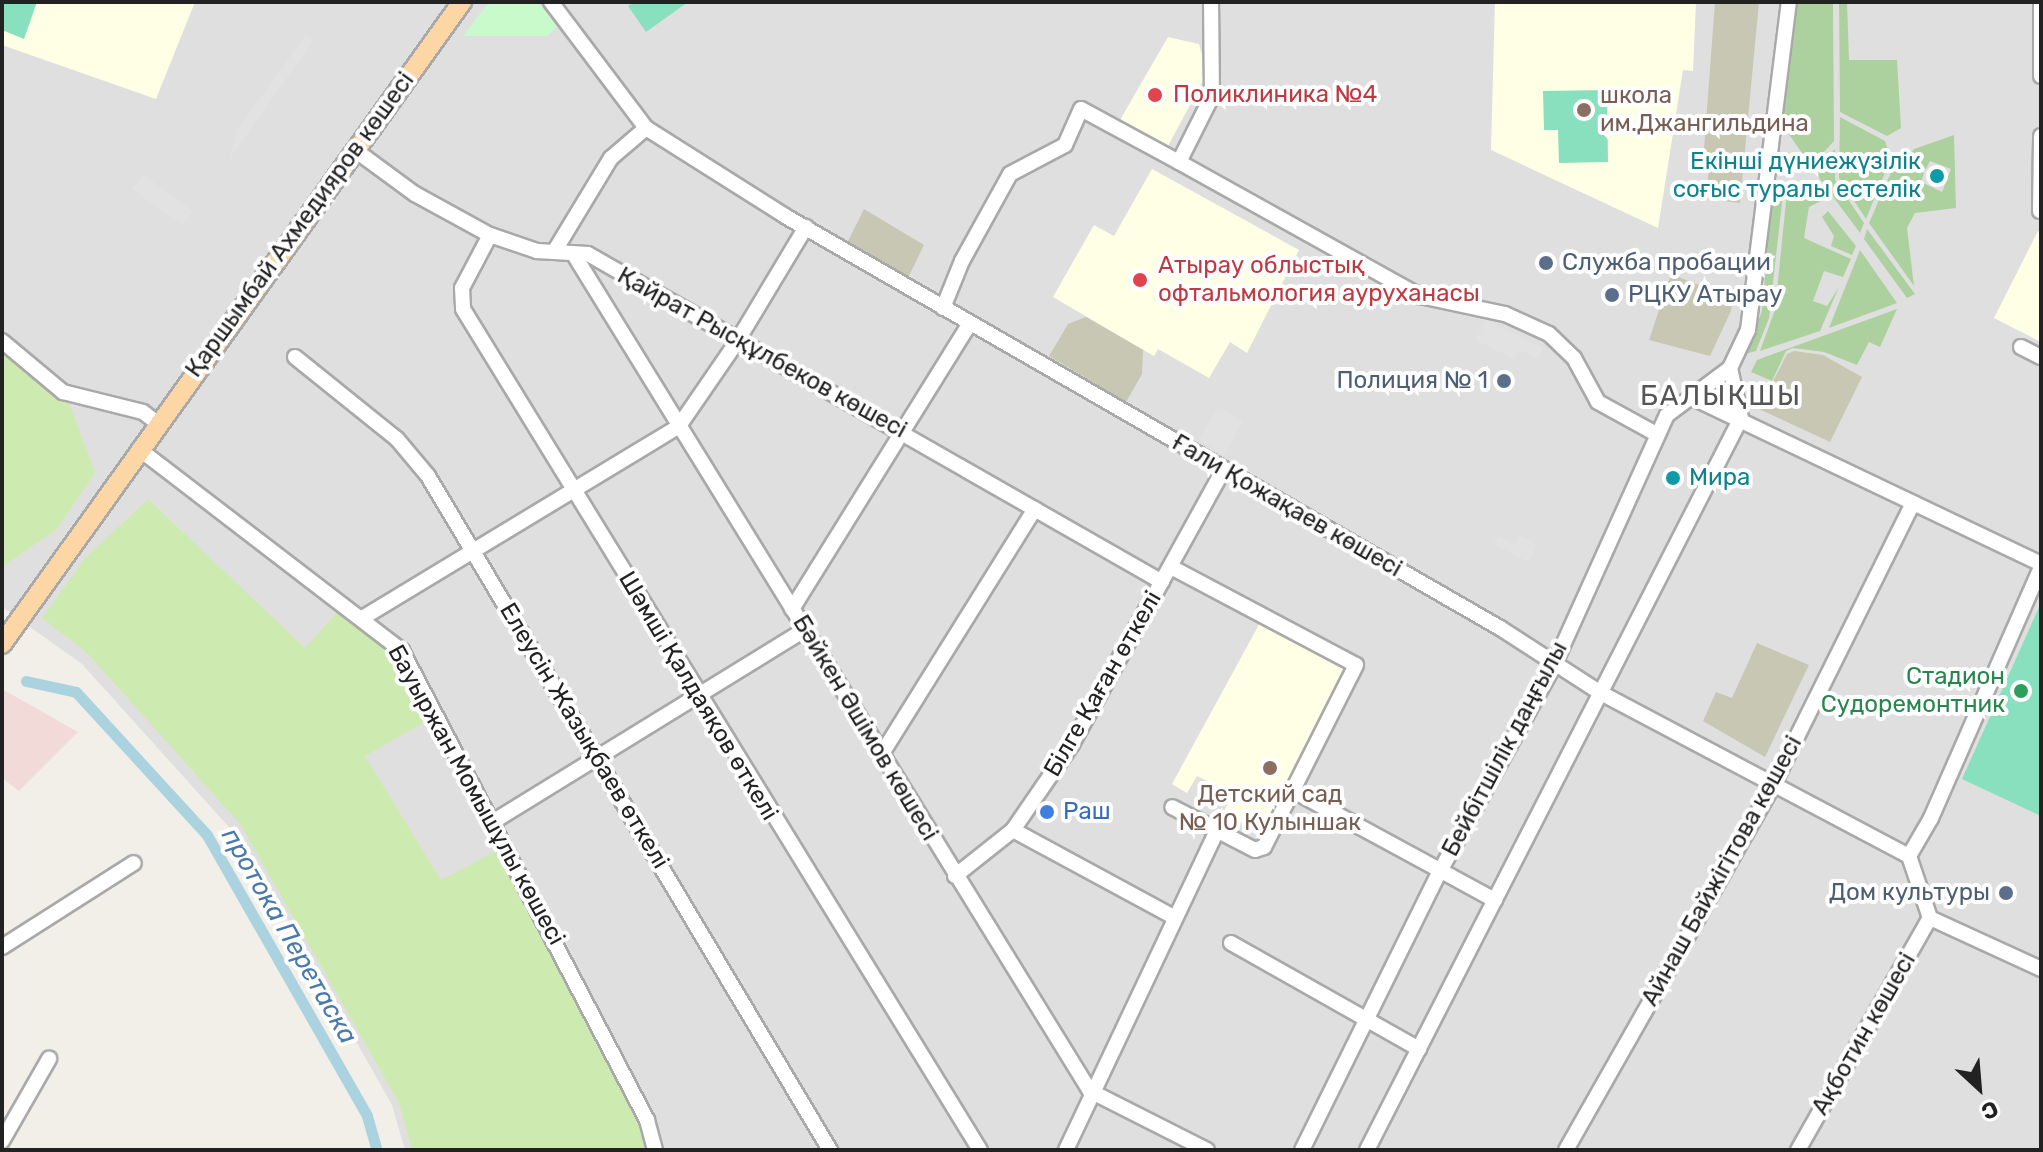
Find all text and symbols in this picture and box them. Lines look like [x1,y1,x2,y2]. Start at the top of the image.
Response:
street label: Қаршымбай Ахмедияров көшесі [180,67,420,383]
place label: Поликлиника №4 [1173,81,1378,109]
place label: школа им.Джангильдина [1600,82,1809,138]
marker: Поликлиника №4 [1144,84,1166,106]
marker: школа им.Джангильдина [1575,101,1593,119]
place label: Екінші дүниежүзілік соғыс туралы естелік [1673,148,1921,204]
marker: Екінші дүниежүзілік соғыс туралы естелік [1928,167,1946,185]
place label: Служба пробации [1562,249,1771,277]
place label: Атырау облыстық офтальмология ауруханасы [1158,252,1480,308]
marker: Служба пробации [1537,254,1555,272]
street label: Қайрат Рысқұлбеков көшесі [612,261,912,445]
marker: Атырау облыстық офтальмология ауруханасы [1129,269,1151,291]
place label: РЦКУ Атырау [1628,281,1782,309]
marker: РЦКУ Атырау [1603,286,1621,304]
place label: Полиция № 1 [1336,367,1488,395]
marker: Полиция № 1 [1495,372,1513,390]
district label: БАЛЫҚШЫ [1640,379,1802,413]
street label: Ғали Қожақаев көшесі [1167,428,1407,584]
place label: Мира [1689,464,1750,492]
marker: Мира [1664,469,1682,487]
street label: Шәмші Қалдаяқов өткелі [612,566,784,826]
street label: Білге Қаған өткелі [1038,586,1168,782]
street label: Елеусін Жазықбаев өткелі [493,598,675,874]
street label: Бәйкен Әшімов көшесі [786,610,944,846]
street label: Бейбітшілік даңғылы [1436,637,1574,861]
street label: Бауыржан Момышұлы көшесі [381,640,571,950]
place label: Стадион Судоремонтник [1821,663,2005,719]
marker: Стадион Судоремонтник [2012,682,2030,700]
street label: Айнаш Байжігітова көшесі [1636,731,1808,1011]
marker: Детский сад № 10 Кулыншак [1261,759,1279,777]
place label: Детский сад № 10 Кулыншак [1179,781,1361,837]
place label: Раш [1063,798,1111,826]
marker: Раш [1038,803,1056,821]
water label: протока Перетаска [214,822,364,1050]
place label: Дом культуры [1829,879,1990,907]
marker: Дом культуры [1997,884,2015,902]
street label: Ақботин көшесі [1806,948,1922,1120]
north arrow [1939,1048,2019,1128]
text: С [1977,1094,2003,1126]

